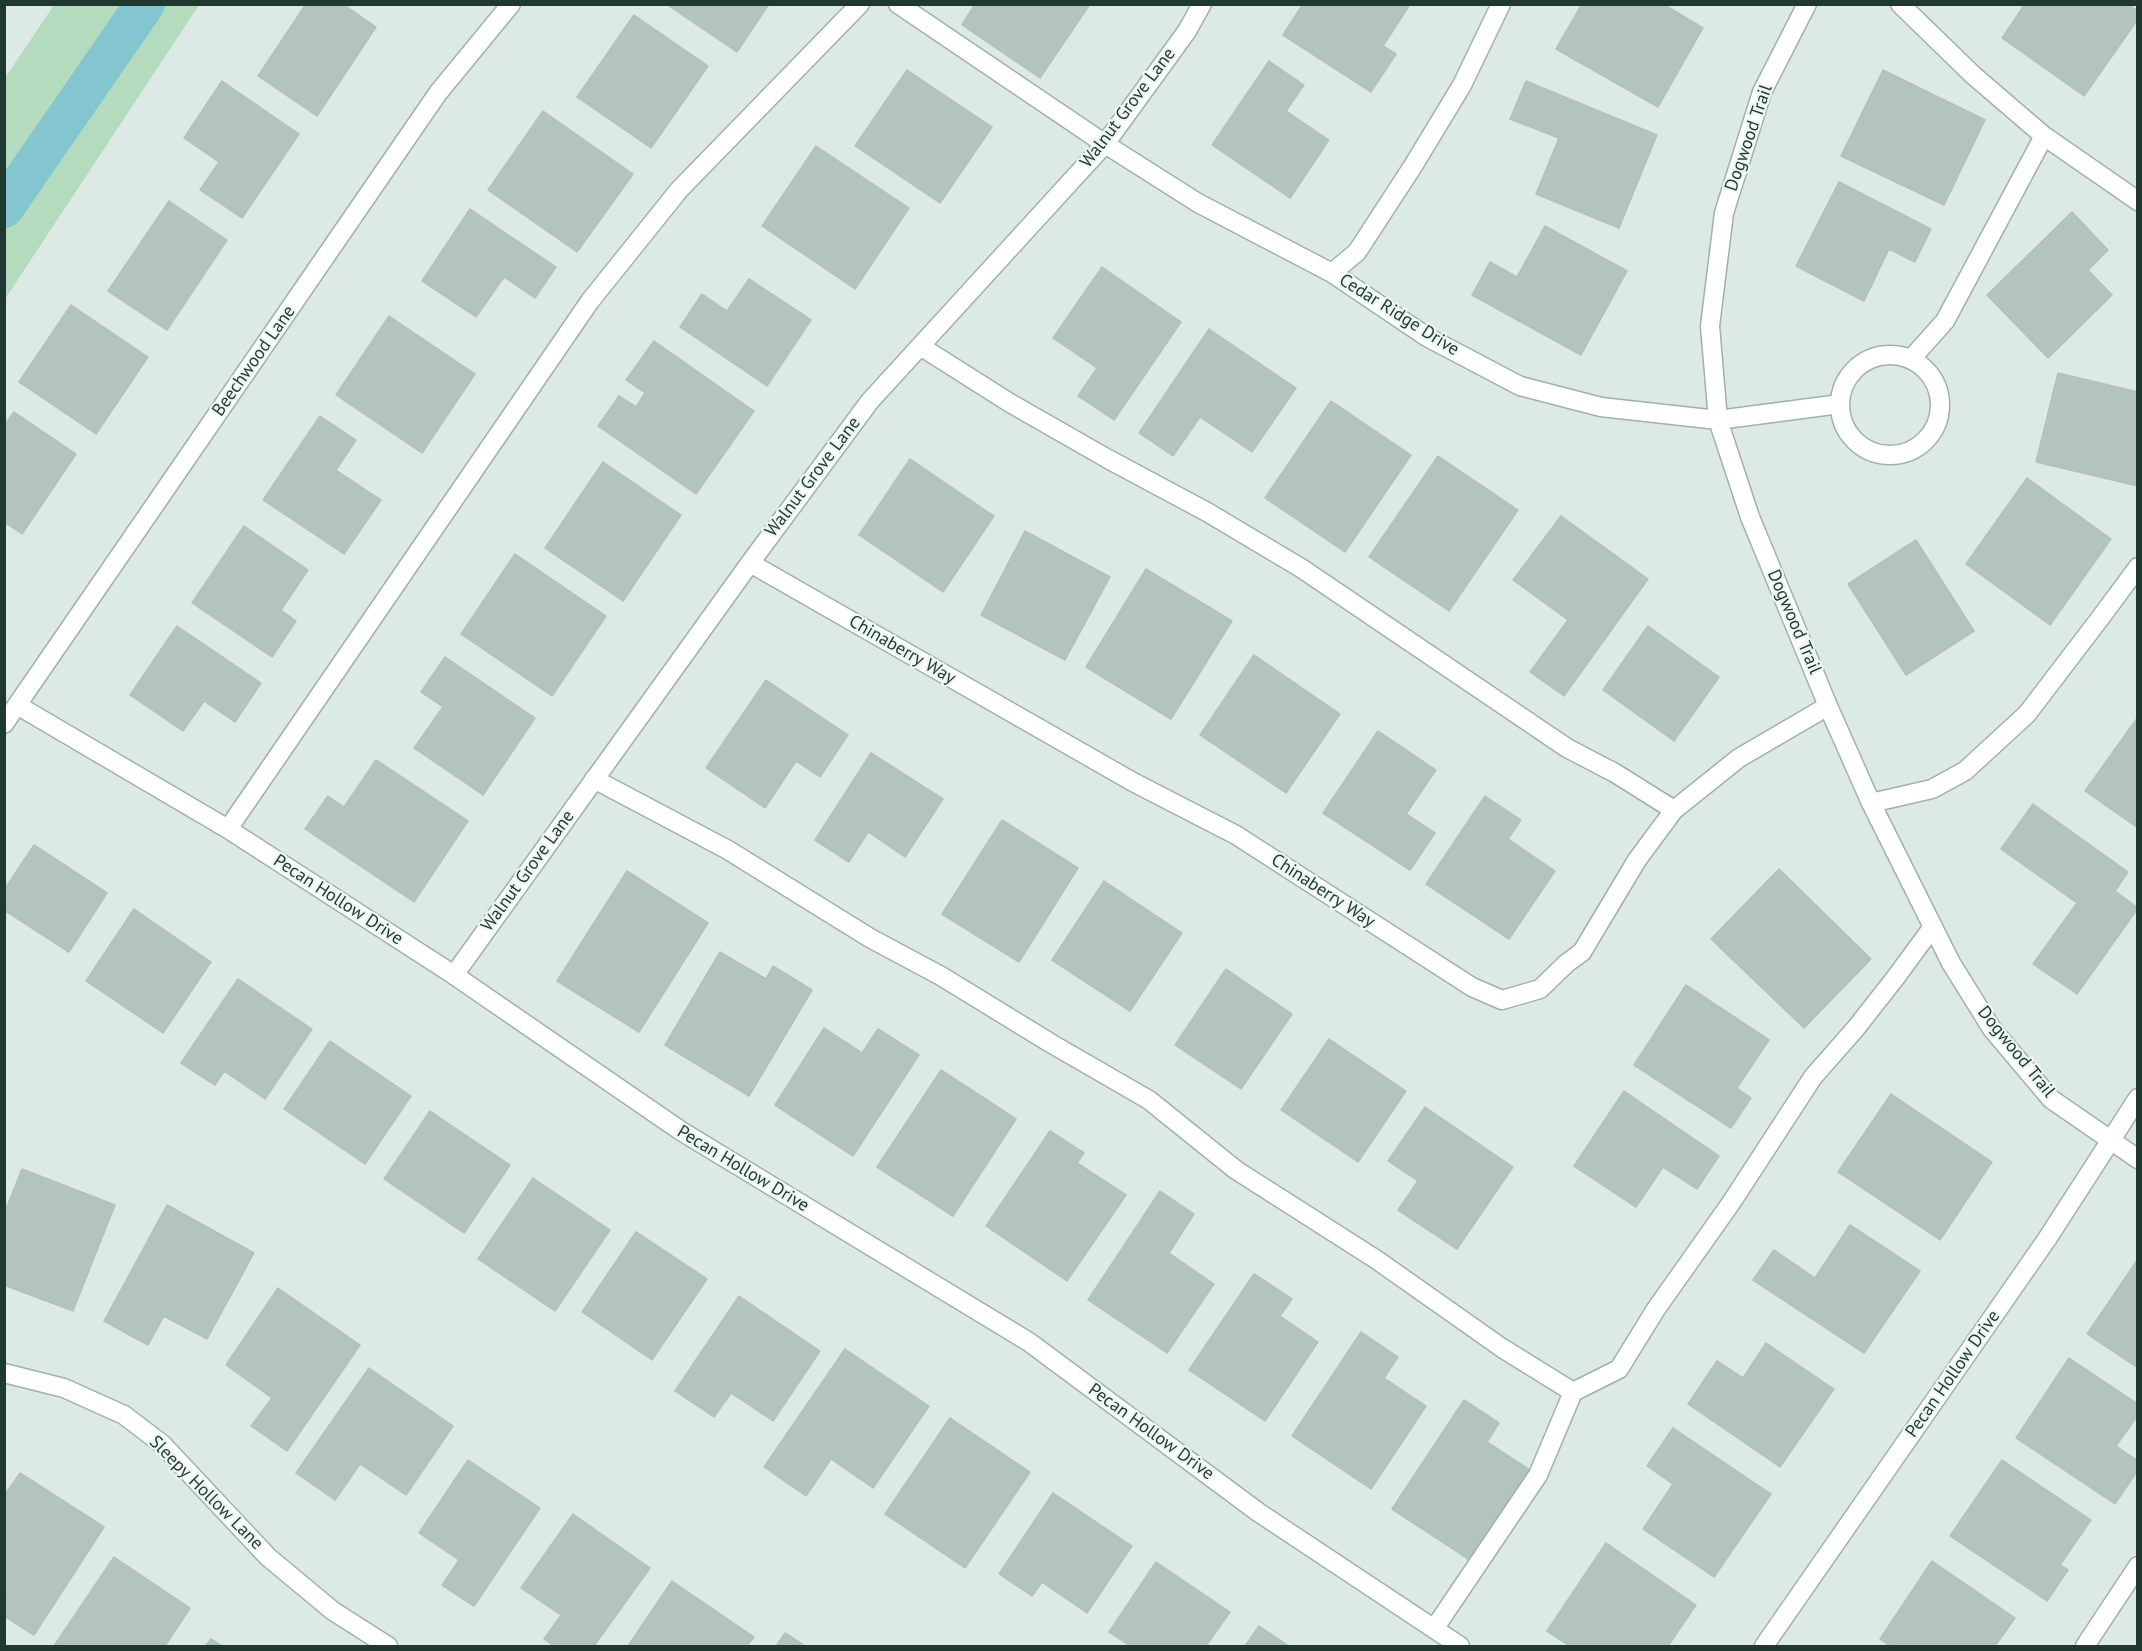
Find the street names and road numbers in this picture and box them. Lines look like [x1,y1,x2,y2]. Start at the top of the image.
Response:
street label: Walnut Grove Lane [1076,44,1180,172]
street label: Dogwood Trail [1721,82,1777,194]
street label: Cedar Ridge Drive [1335,269,1463,361]
street label: Beechwood Lane [208,302,300,420]
street label: Walnut Grove Lane [761,413,865,541]
street label: Dogwood Trail [1762,567,1826,677]
street label: Chinaberry Way [845,611,959,689]
street label: Walnut Grove Lane [477,806,579,936]
street label: Chinaberry Way [1267,849,1379,933]
street label: Pecan Hollow Drive [269,850,407,950]
street label: Dogwood Trail [1973,1002,2059,1102]
street label: Pecan Hollow Drive [673,1121,813,1217]
street label: Pecan Hollow Drive [1901,1306,2005,1442]
street label: Pecan Hollow Drive [1084,1379,1218,1485]
street label: Sleepy Hollow Lane [145,1432,267,1554]

